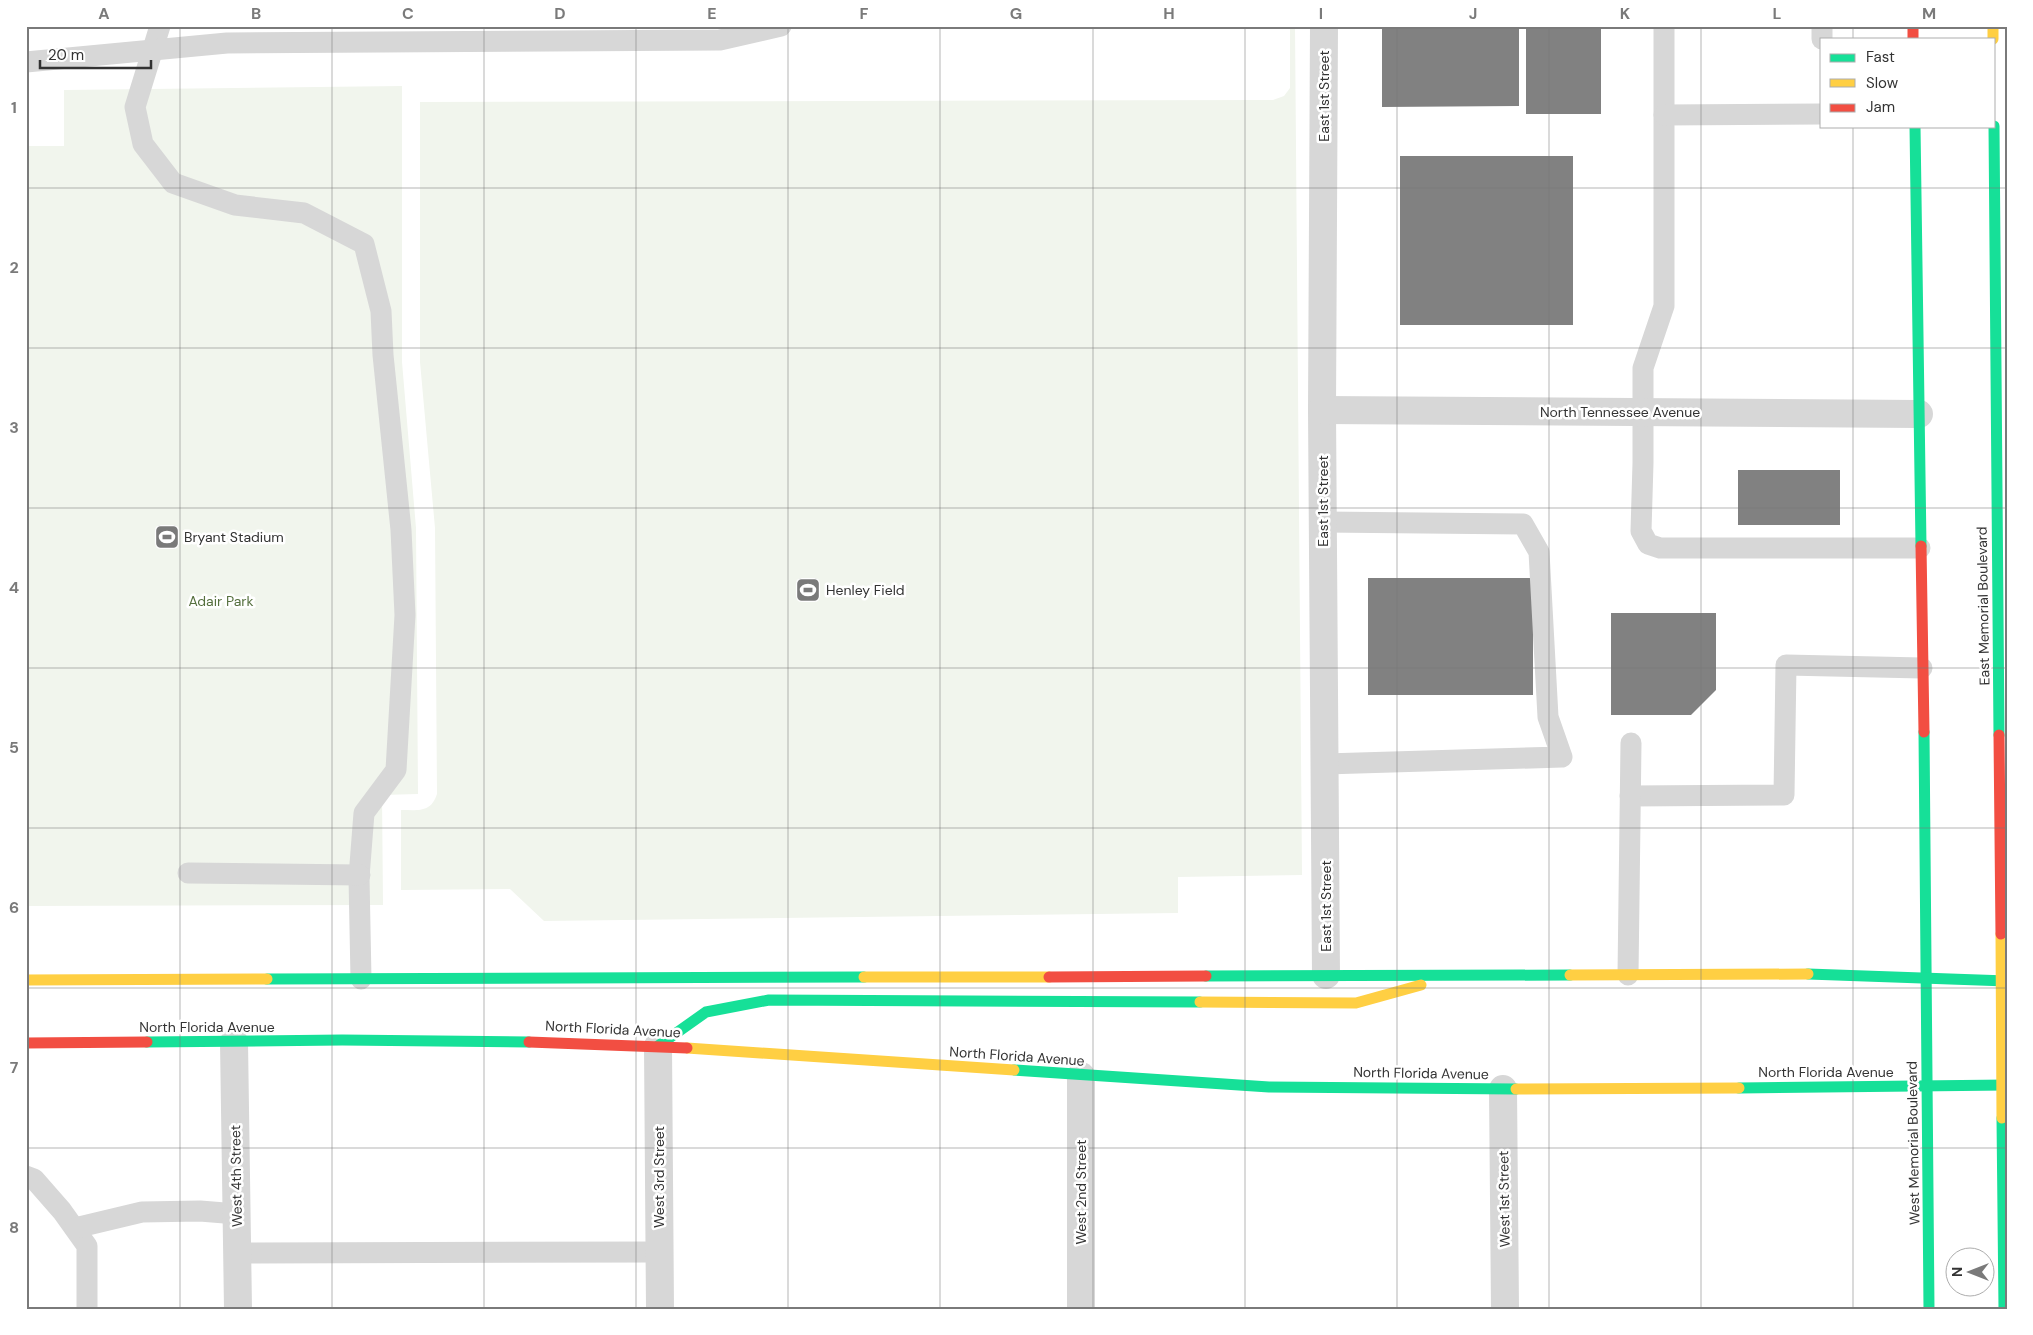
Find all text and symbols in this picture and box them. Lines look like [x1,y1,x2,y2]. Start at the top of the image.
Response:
text: A [98,3,110,24]
text: B [251,3,261,24]
text: C [402,3,414,24]
text: D [554,3,566,24]
text: E [707,3,717,24]
text: F [860,3,869,24]
text: G [1010,3,1022,24]
text: H [1163,3,1175,24]
text: I [1319,3,1323,24]
text: J [1469,3,1477,24]
text: K [1620,3,1631,24]
text: L [1773,3,1782,24]
text: M [1922,3,1936,24]
scale bar [40,38,151,70]
legend [1820,38,1996,128]
text: 20 m [48,45,84,65]
text: Fast [1866,47,1895,67]
street label: East 1st Street [1315,50,1333,142]
text: Slow [1866,73,1899,93]
text: 1 [11,97,17,118]
text: Jam [1866,97,1895,117]
text: 2 [9,257,19,278]
street label: North Tennessee Avenue [1540,403,1700,421]
text: 3 [9,417,19,438]
street label: East 1st Street [1314,455,1332,547]
sports icon: Bryant Stadium [154,524,180,550]
street label: East Memorial Boulevard [1973,526,1993,686]
place label: Bryant Stadium [184,528,284,546]
text: 4 [9,577,19,598]
sports icon: Henley Field [795,577,821,603]
place label: Henley Field [826,581,905,599]
park label: Adair Park [188,592,254,610]
text: 5 [9,737,19,758]
street label: East 1st Street [1317,860,1335,952]
text: 6 [9,897,19,918]
street label: North Florida Avenue [545,1016,681,1042]
street label: North Florida Avenue [139,1018,275,1036]
street label: North Florida Avenue [949,1042,1085,1070]
text: 7 [10,1057,19,1078]
street label: West Memorial Boulevard [1903,1061,1923,1225]
street label: North Florida Avenue [1353,1063,1489,1083]
street label: North Florida Avenue [1758,1063,1894,1081]
street label: West 4th Street [226,1125,246,1227]
street label: West 3rd Street [650,1126,668,1228]
street label: West 2nd Street [1072,1140,1090,1245]
street label: West 1st Street [1494,1150,1514,1248]
text: 8 [9,1217,19,1238]
north arrow [1946,1248,1996,1298]
text: N [1948,1267,1966,1277]

